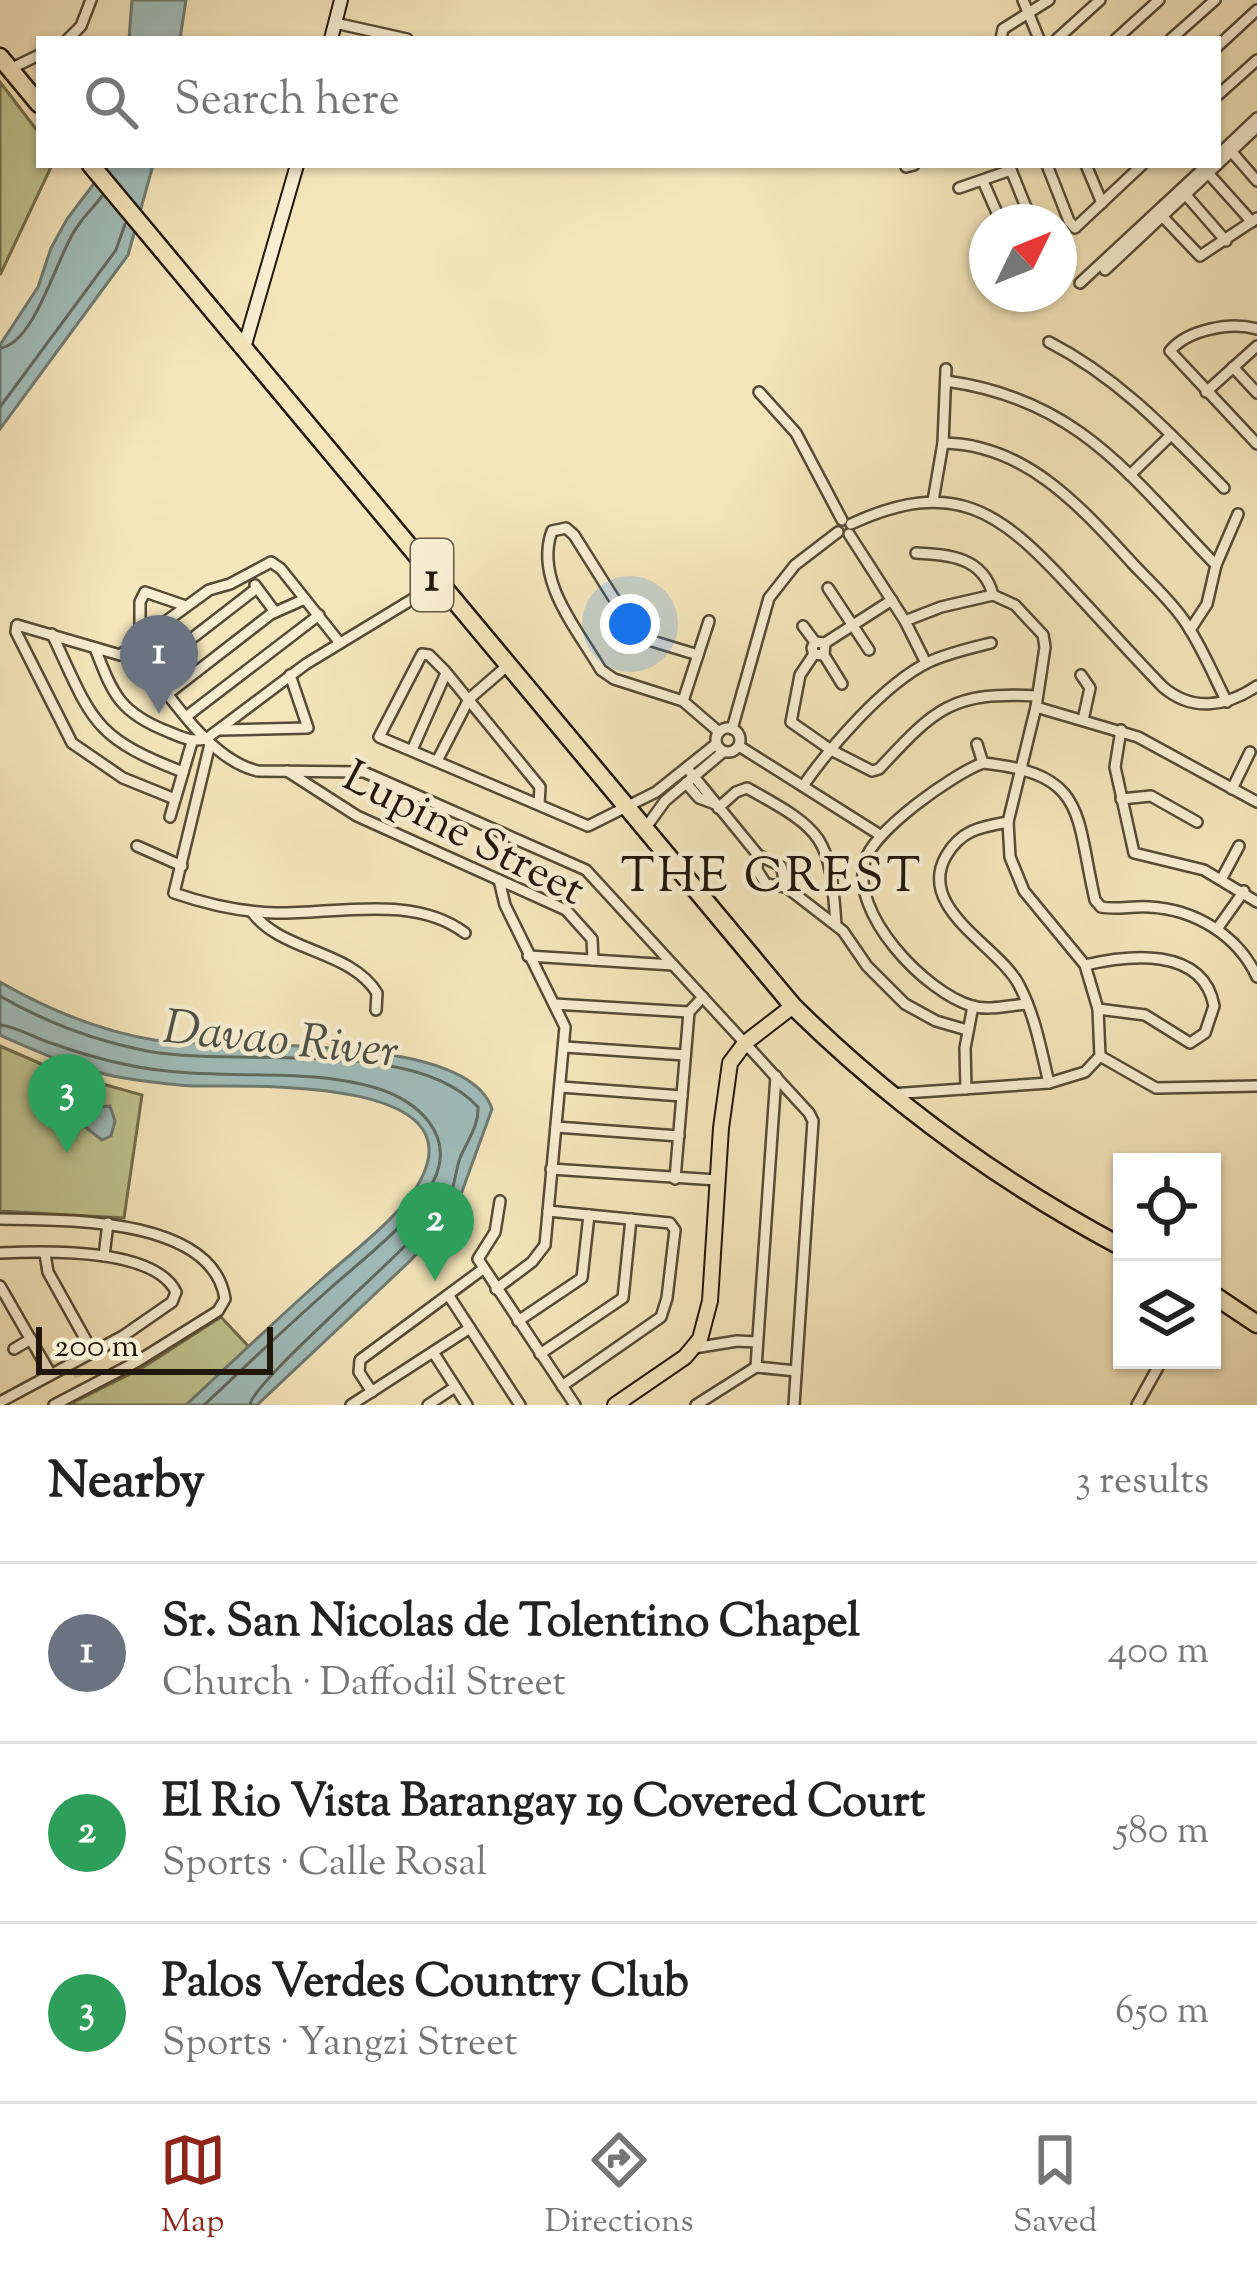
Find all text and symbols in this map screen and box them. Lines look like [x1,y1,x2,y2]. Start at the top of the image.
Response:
search box [36,36,1221,168]
icon: search [78,69,144,135]
text: Search here [174,70,400,135]
north arrow [969,204,1077,312]
road number: 1 [411,539,453,611]
your location [600,594,660,654]
pin: 1 [120,615,198,714]
street label: Lupine Street [330,747,595,925]
district label: THE CREST [621,845,923,914]
water label: Davao River [160,996,401,1089]
pin: 3 [28,1054,106,1153]
map controls [1113,1153,1221,1369]
button: locate [1113,1153,1221,1261]
pin: 2 [396,1182,474,1281]
button: layers [1113,1261,1221,1369]
scale bar [36,1321,273,1374]
text: 200 m [54,1324,139,1372]
text: Nearby [48,1447,205,1520]
text: 3 results [1075,1455,1209,1511]
text: Sr. San Nicolas de Tolentino Chapel [162,1592,860,1657]
text: 1 [80,1625,94,1681]
text: 400 m [1108,1625,1209,1681]
text: Church · Daffodil Street [162,1657,566,1713]
text: El Rio Vista Barangay 19 Covered Court [162,1772,925,1837]
text: 2 [78,1805,96,1861]
text: 580 m [1115,1805,1209,1861]
text: Sports · Calle Rosal [162,1837,487,1893]
text: Palos Verdes Country Club [162,1952,689,2017]
text: 3 [79,1985,95,2041]
text: 650 m [1115,1985,1209,2041]
text: Sports · Yangzi Street [162,2017,518,2073]
tab: Map [160,2127,226,2247]
tab: Directions [545,2127,694,2247]
tab: Saved [1013,2127,1097,2247]

